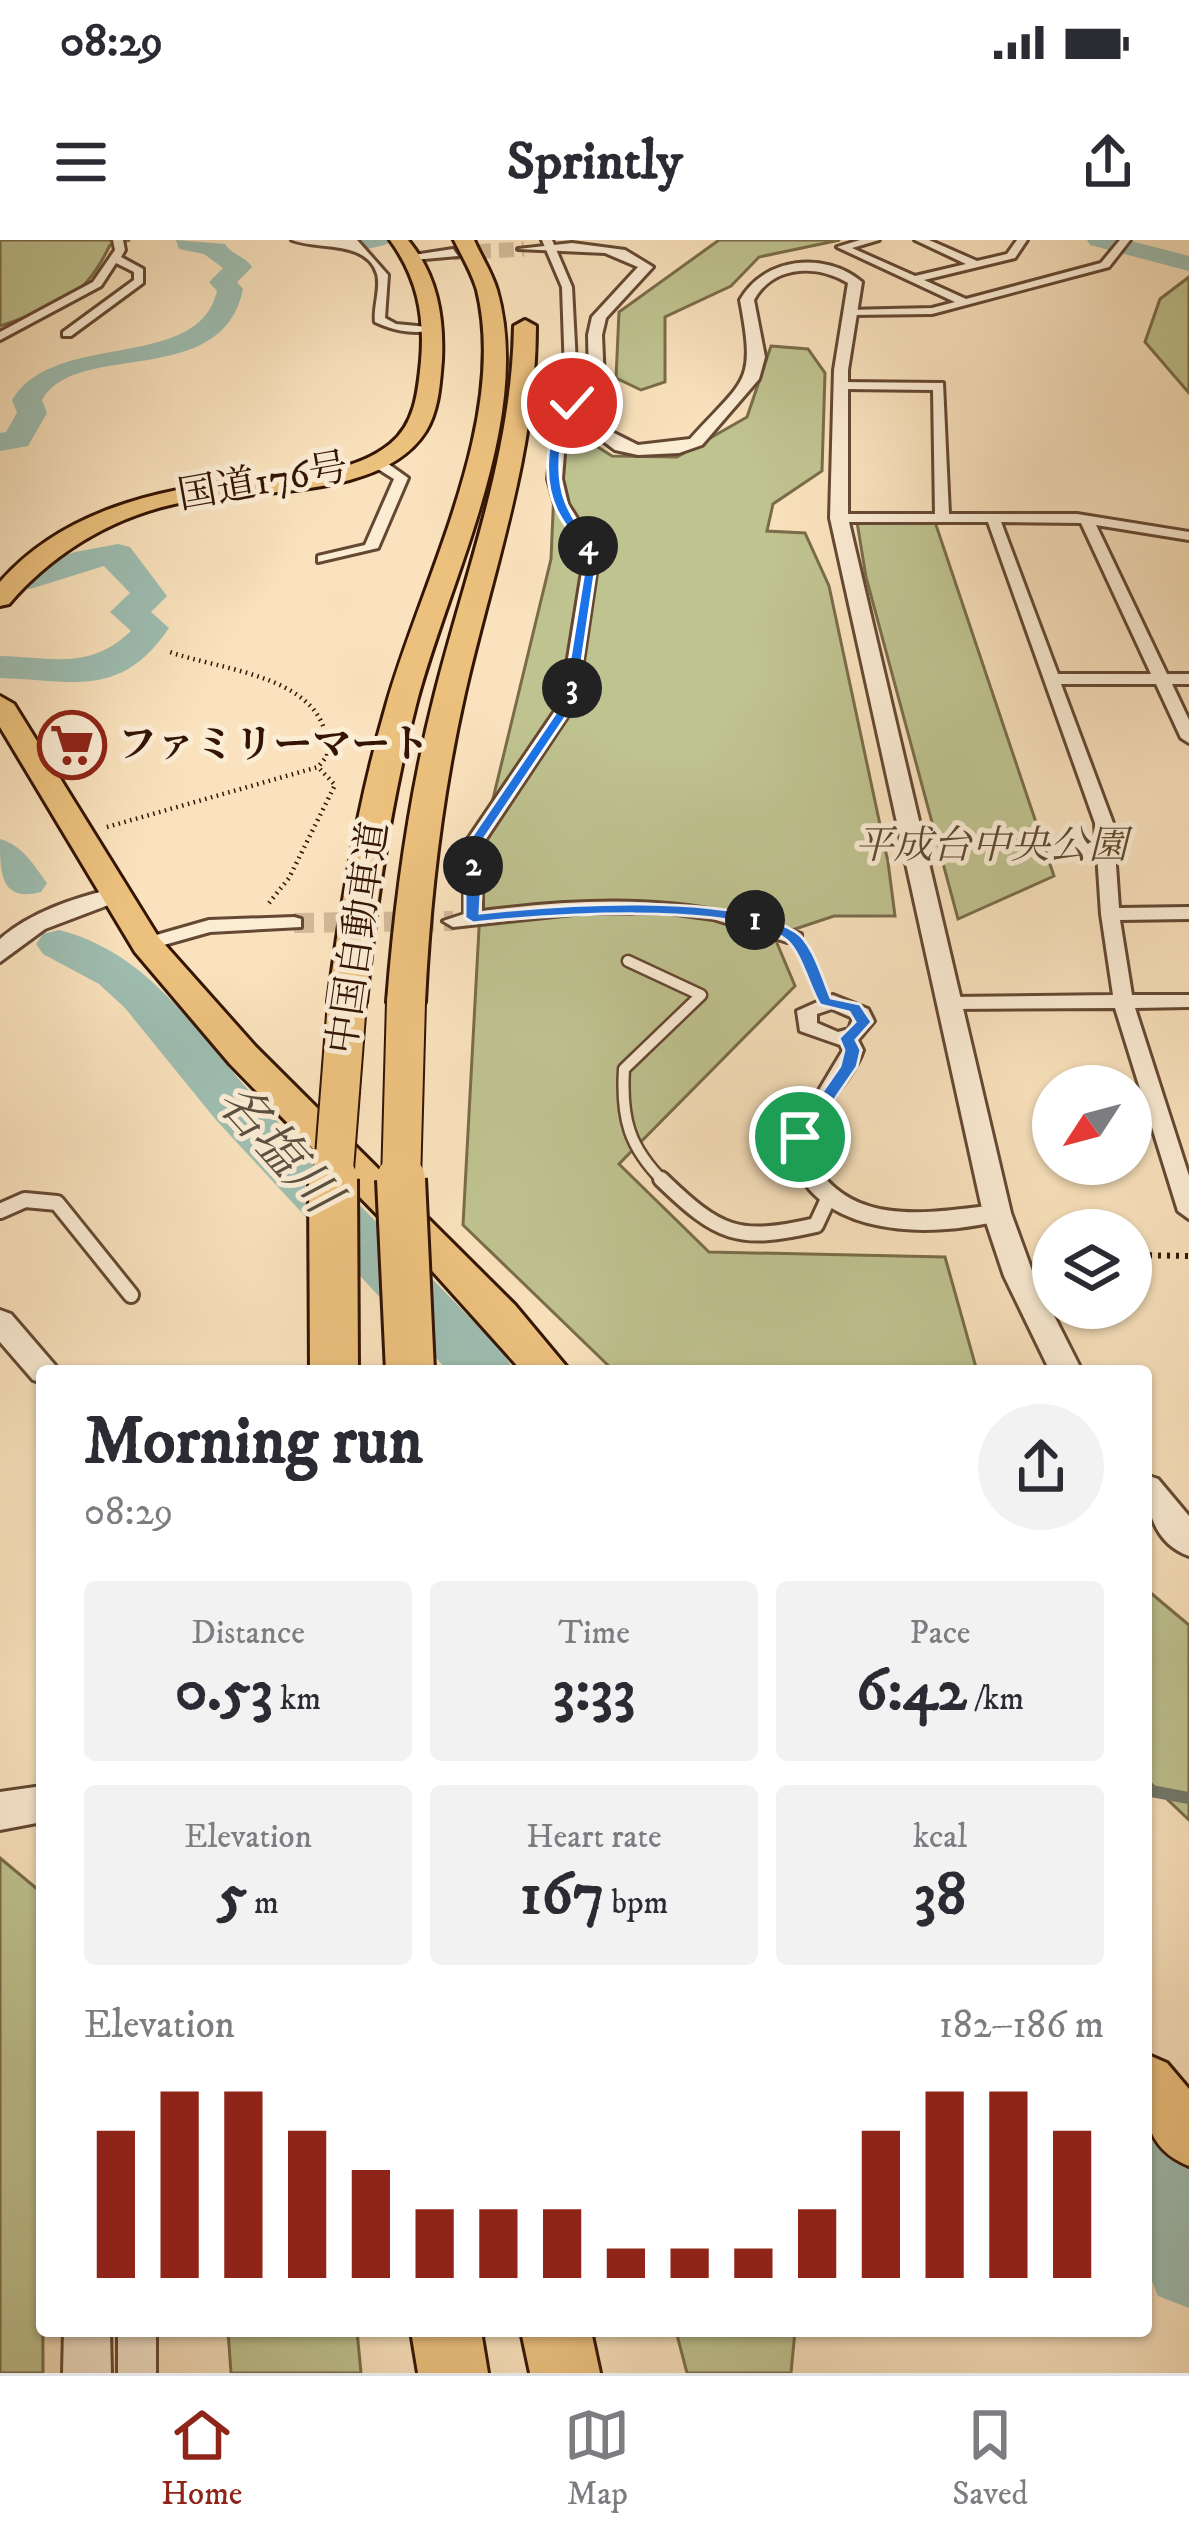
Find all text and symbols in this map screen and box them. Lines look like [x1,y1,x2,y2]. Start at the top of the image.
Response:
text: 08:29 [60,14,163,70]
icon: menu [48,129,114,195]
text: Sprintly [507,129,682,196]
icon: share [1075,129,1141,195]
pin [521,352,623,454]
icon: check [539,370,605,436]
street label: 国道176号 [174,443,352,521]
pin: 4 [558,516,618,576]
text: 4 [579,525,598,566]
pin: 3 [542,658,602,718]
text: 3 [566,667,578,708]
supermarket icon: ファミリーマート [37,710,107,780]
place label: ファミリーマート [118,721,429,770]
street label: 中国自動車道 [318,819,400,1057]
park label: 平成台中央公園 [854,822,1133,871]
pin: 2 [443,836,503,896]
text: 2 [465,845,481,886]
pin: 1 [725,890,785,950]
text: 1 [749,899,761,940]
north arrow [1032,1065,1152,1185]
map controls [1032,1065,1152,1329]
water label: 名塩川 [202,1071,355,1231]
pin [749,1086,851,1188]
icon: arrive [767,1104,833,1170]
button: layers [1032,1209,1152,1329]
text: Morning run [84,1402,423,1484]
button: share [978,1404,1104,1530]
text: 08:29 [84,1488,173,1537]
text: Distance [191,1613,305,1654]
text: Time [558,1613,630,1654]
text: Pace [909,1613,971,1654]
text: 0.53 [175,1654,273,1729]
text: 3:33 [553,1654,635,1729]
text: 6:42 [856,1654,967,1729]
text: km [273,1679,321,1720]
text: /km [967,1679,1024,1720]
text: Elevation [184,1817,312,1858]
text: Heart rate [526,1817,662,1858]
text: kcal [913,1817,967,1858]
text: 5 [217,1858,247,1933]
text: 167 [520,1858,604,1933]
text: 38 [914,1858,966,1933]
text: m [247,1883,279,1924]
text: bpm [604,1883,668,1924]
text: Elevation [84,2001,235,2050]
text: 182–186 m [939,2001,1104,2050]
tab: Home [161,2402,243,2515]
tab: Map [564,2402,630,2515]
tab: Saved [952,2402,1028,2515]

